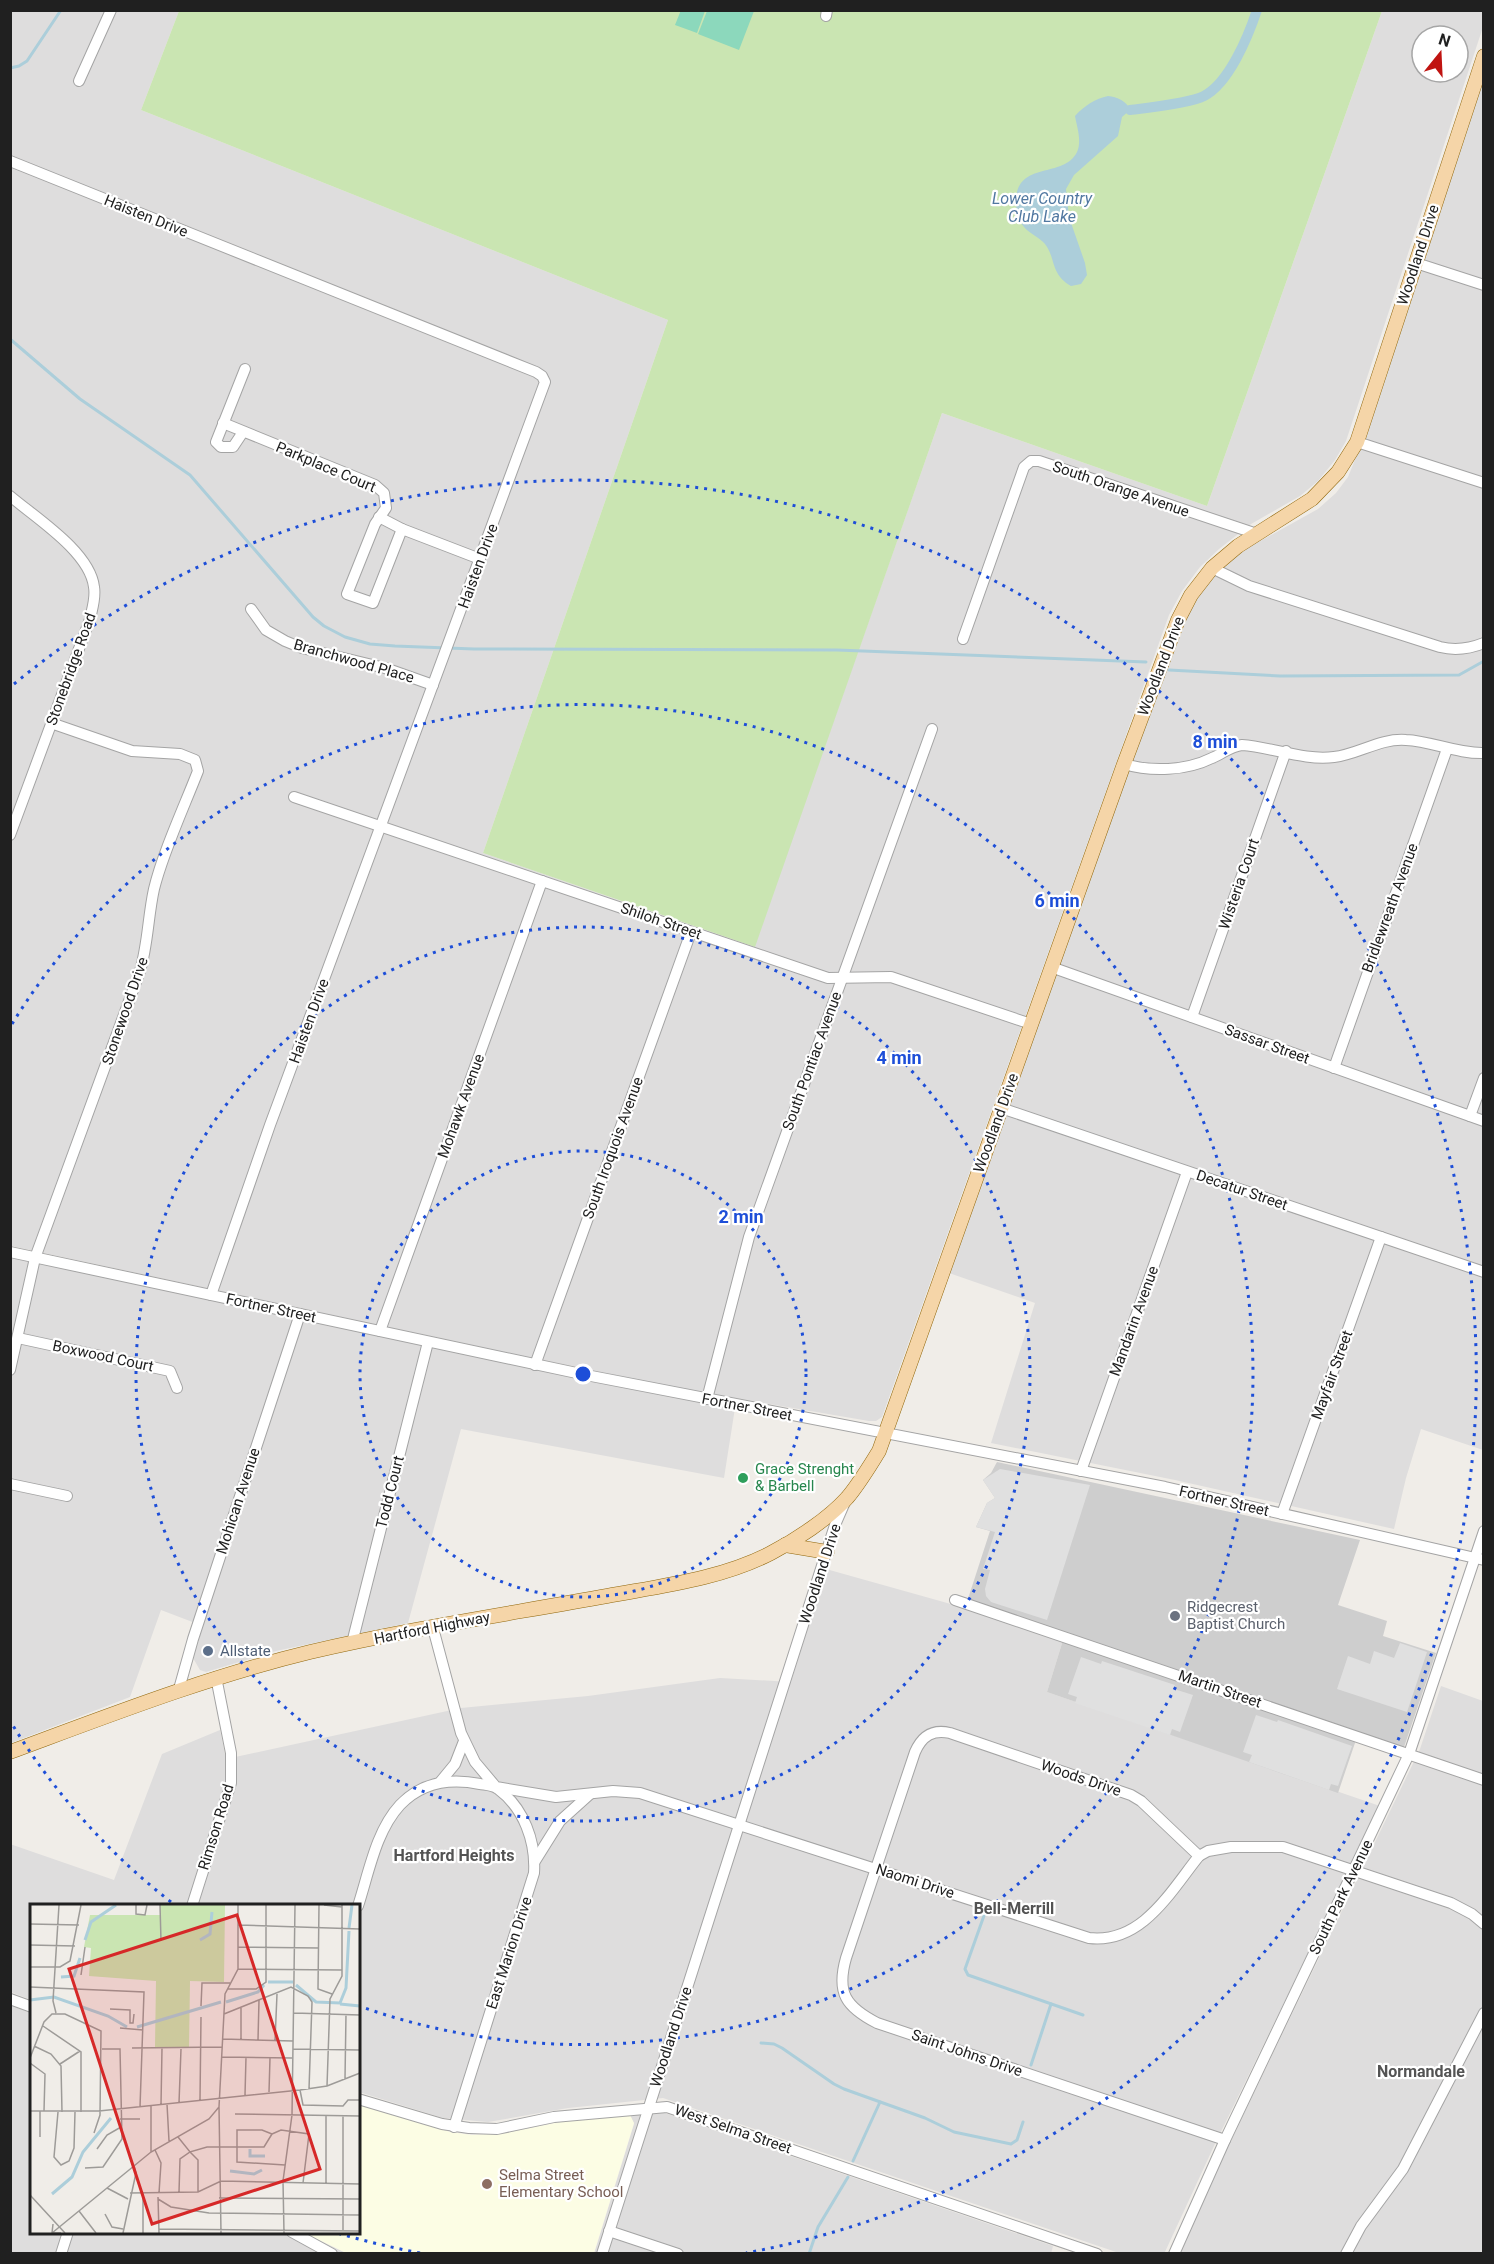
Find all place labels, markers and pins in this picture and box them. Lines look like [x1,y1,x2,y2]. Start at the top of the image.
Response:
centre of rings [573,1364,593,1384]
place label: Grace Strenght & Barbell [755,1460,854,1495]
marker: Grace Strenght & Barbell [736,1471,750,1485]
place label: Ridgecrest Baptist Church [1187,1598,1285,1633]
marker: Ridgecrest Baptist Church [1168,1609,1182,1623]
place label: Allstate [220,1642,271,1660]
marker: Allstate [201,1644,215,1658]
place label: Selma Street Elementary School [499,2166,623,2201]
marker: Selma Street Elementary School [480,2177,494,2191]

